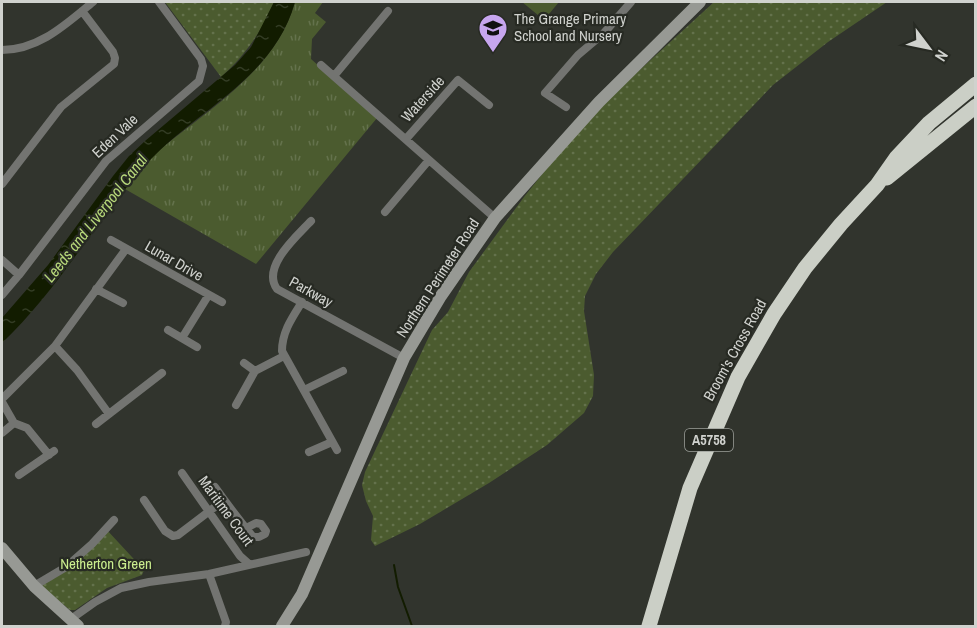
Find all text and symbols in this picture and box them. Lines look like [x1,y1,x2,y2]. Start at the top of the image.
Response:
place label: The Grange Primary School and Nursery [514,8,627,46]
school or university icon: The Grange Primary School and Nursery [477,12,509,54]
north arrow [899,18,959,78]
text: N [930,46,954,66]
street label: Waterside [396,71,449,126]
street label: Eden Vale [87,109,142,162]
water label: Leeds and Liverpool Canal [38,149,153,287]
street label: Northern Perimeter Road [391,214,484,341]
street label: Lunar Drive [141,235,207,286]
street label: Parkway [286,271,338,313]
street label: Broom's Cross Road [698,295,771,404]
road number: A5758 [685,429,733,451]
street label: Maritime Court [194,471,259,551]
park label: Netherton Green [60,553,152,574]

